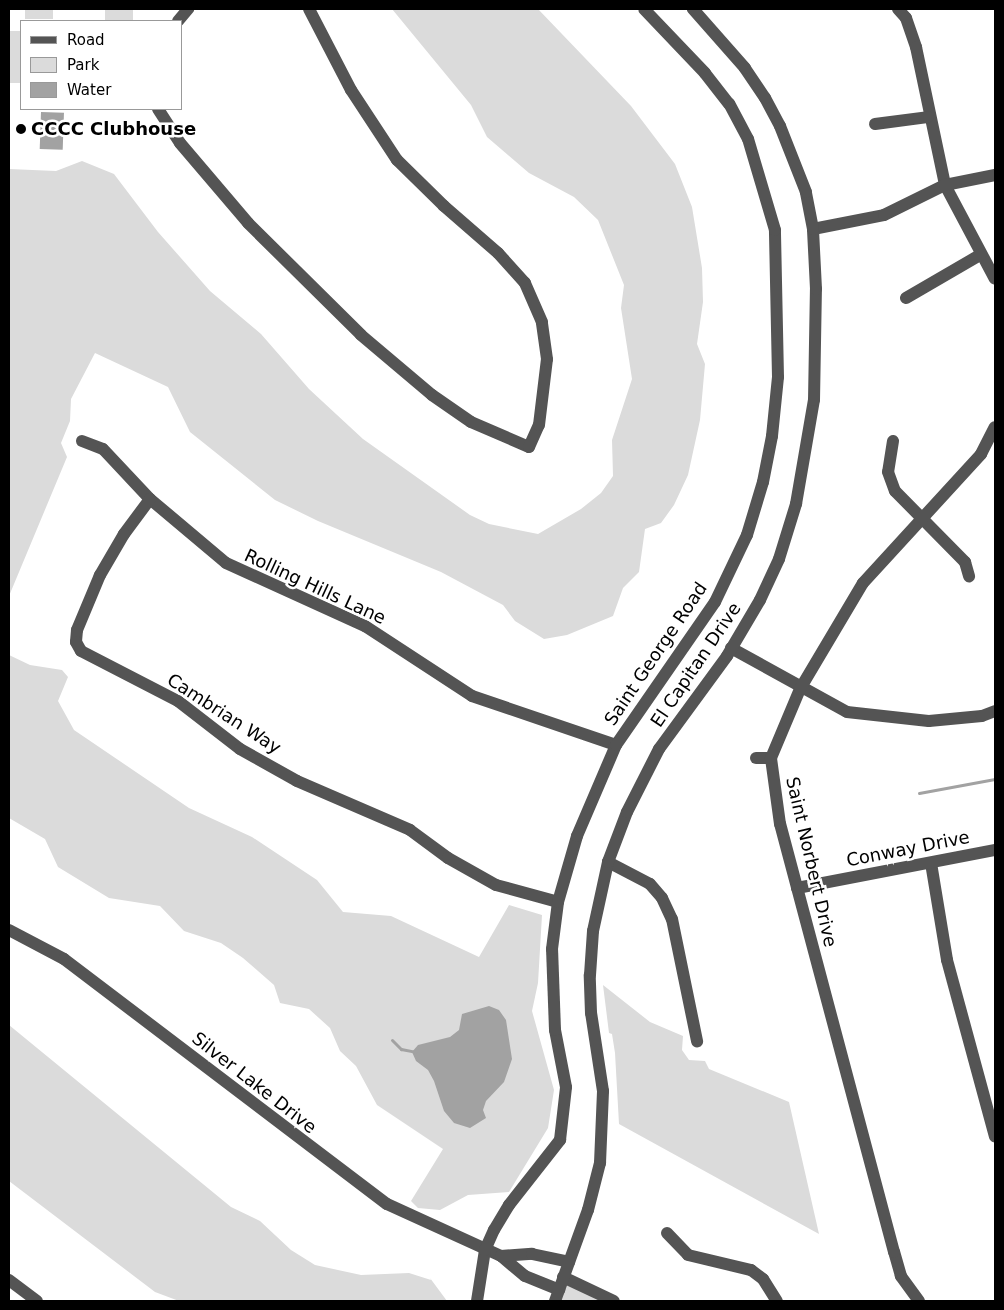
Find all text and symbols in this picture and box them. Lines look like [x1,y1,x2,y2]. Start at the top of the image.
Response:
legend [20,20,182,110]
text: Road [67,31,105,49]
text: Park [67,56,99,74]
text: Water [67,81,111,99]
place label: CCCC Clubhouse [31,118,196,140]
marker: CCCC Clubhouse [15,123,27,135]
street label: Rolling Hills Lane [241,545,389,629]
street label: Saint George Road [600,578,712,730]
street label: El Capitan Drive [646,599,746,731]
street label: Cambrian Way [163,669,285,759]
street label: Saint Norbert Drive [781,775,841,949]
street label: Conway Drive [845,826,971,872]
street label: Silver Lake Drive [188,1028,320,1138]

